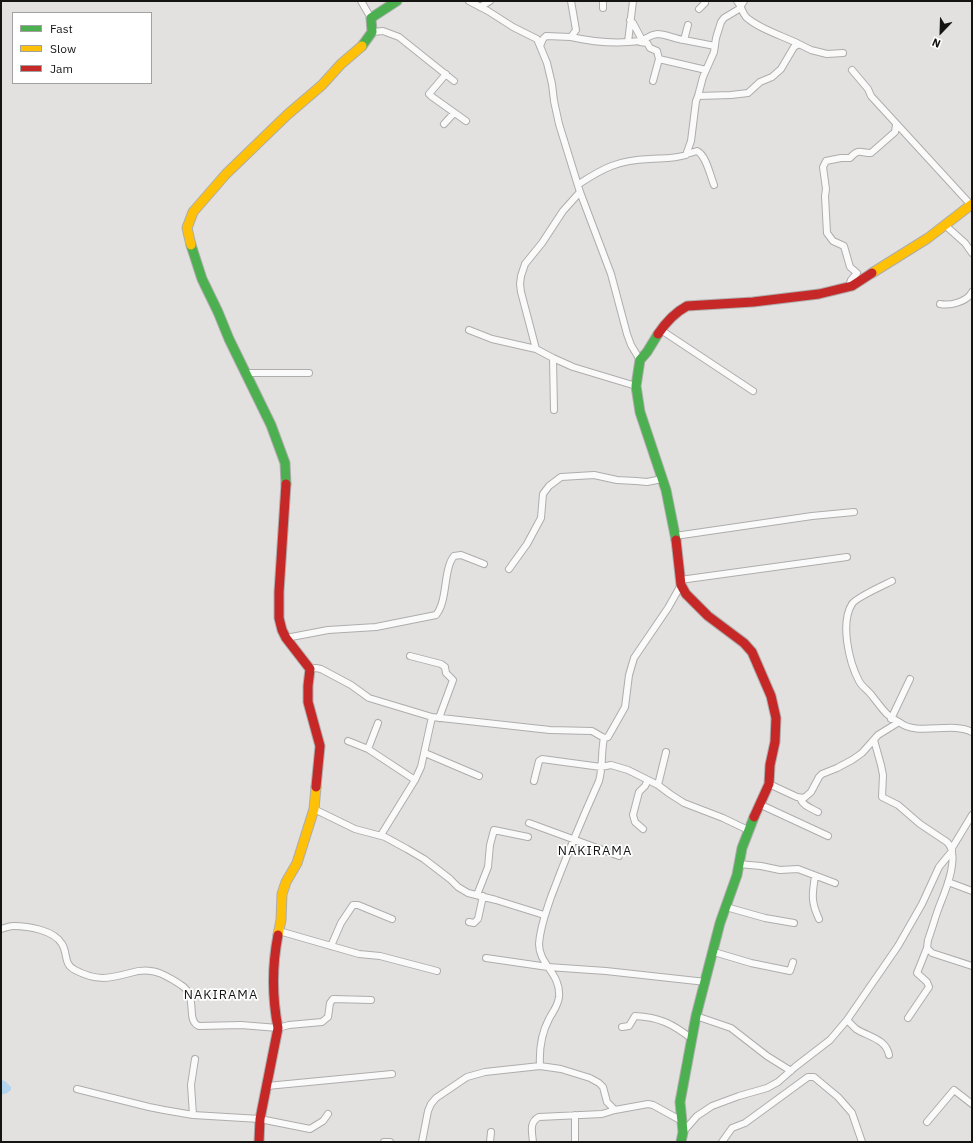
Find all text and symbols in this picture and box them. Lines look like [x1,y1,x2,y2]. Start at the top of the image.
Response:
legend [12,12,152,84]
north arrow [921,12,961,52]
text: Fast [50,21,73,36]
text: N [930,35,943,51]
text: Slow [50,41,76,56]
text: Jam [50,61,73,76]
district label: NAKIRAMA [558,843,632,859]
district label: NAKIRAMA [184,987,258,1003]

